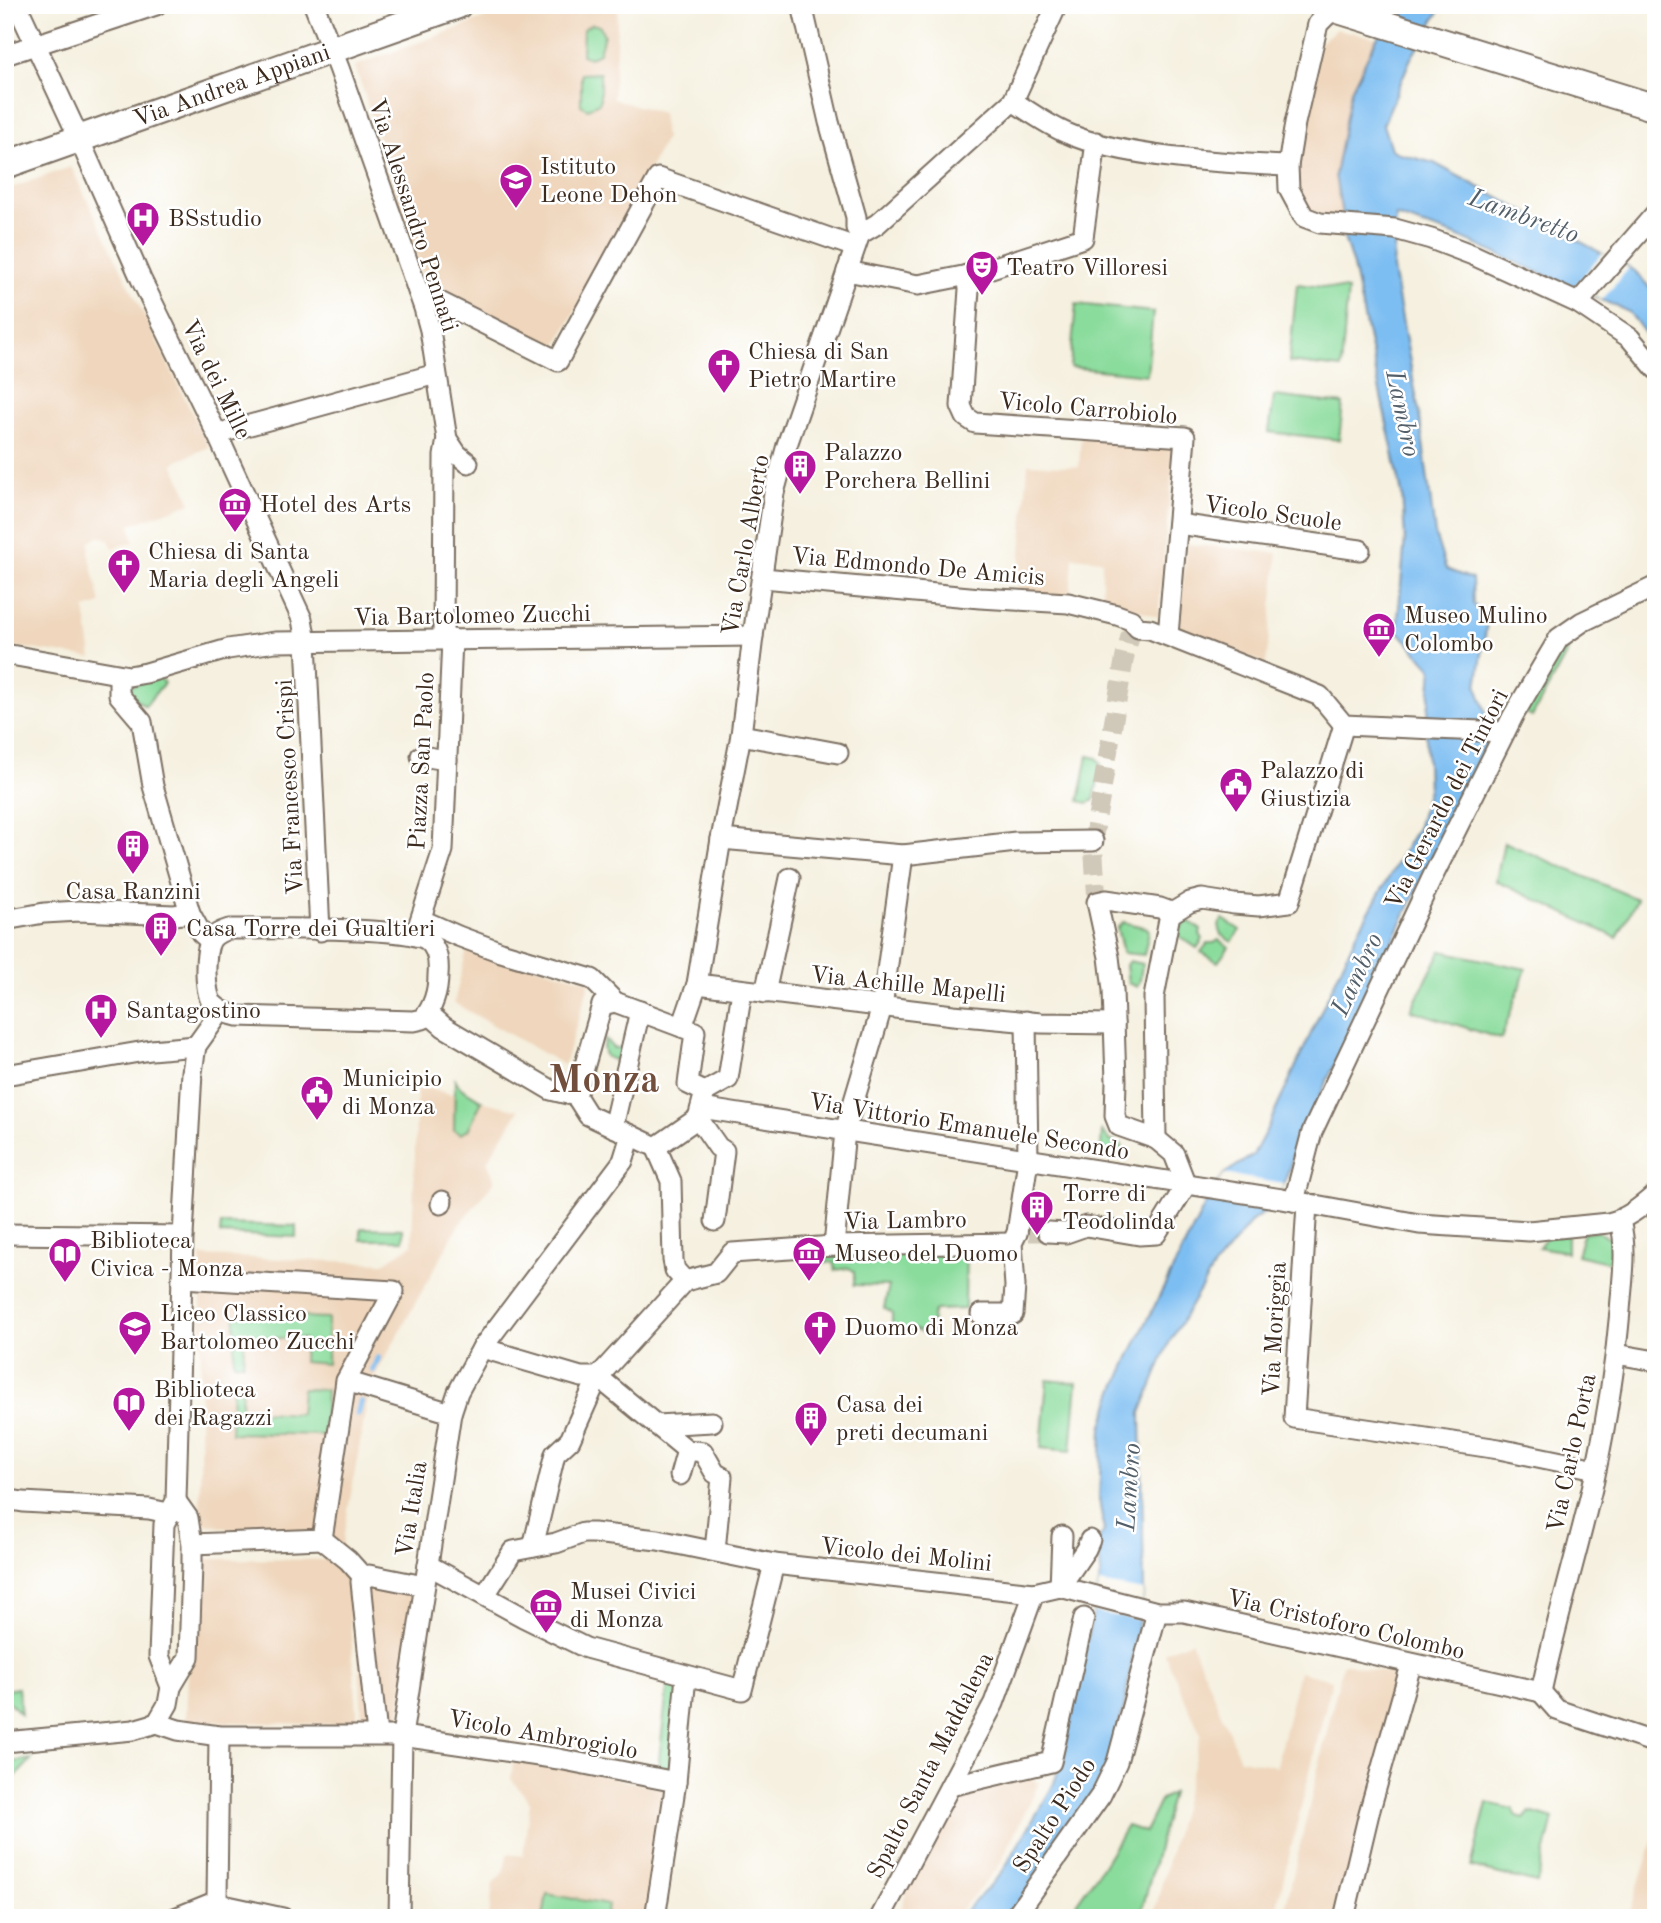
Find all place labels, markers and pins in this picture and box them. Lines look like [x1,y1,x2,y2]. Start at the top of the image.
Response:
place label: Istituto Leone Dehon [540,156,677,208]
school or university icon: Istituto Leone Dehon [497,161,535,210]
hospital icon: BSstudio [124,199,162,248]
place label: BSstudio [168,208,262,232]
theatre icon: Teatro Villoresi [963,248,1001,297]
place label: Teatro Villoresi [1006,257,1168,281]
place label: Chiesa di San Pietro Martire [748,341,896,393]
church icon: Chiesa di San Pietro Martire [705,346,743,395]
place label: Palazzo Porchera Bellini [824,442,990,494]
building icon: Palazzo Porchera Bellini [781,447,819,496]
museum icon: Hotel des Arts [216,485,254,534]
place label: Hotel des Arts [260,494,411,518]
place label: Chiesa di Santa Maria degli Angeli [148,541,339,593]
church icon: Chiesa di Santa Maria degli Angeli [105,546,143,595]
place label: Museo Mulino Colombo [1404,605,1548,657]
museum icon: Museo Mulino Colombo [1360,610,1398,659]
place label: Palazzo di Giustizia [1260,760,1364,812]
public building icon: Palazzo di Giustizia [1217,765,1255,814]
building icon: Casa Ranzini [114,827,152,876]
place label: Casa Ranzini [65,881,201,905]
building icon: Casa Torre dei Gualtieri [142,909,180,958]
place label: Casa Torre dei Gualtieri [186,918,435,942]
hospital icon: Santagostino [82,991,120,1040]
place label: Santagostino [126,1000,261,1024]
place label: Municipio di Monza [342,1068,442,1120]
public building icon: Municipio di Monza [298,1073,336,1122]
place label: Torre di Teodolinda [1062,1183,1175,1235]
building icon: Torre di Teodolinda [1018,1188,1056,1237]
place label: Biblioteca Civica - Monza [90,1230,244,1282]
museum icon: Museo del Duomo [790,1234,828,1283]
library icon: Biblioteca Civica - Monza [46,1235,84,1284]
place label: Museo del Duomo [834,1243,1018,1267]
place label: Liceo Classico Bartolomeo Zucchi [160,1303,355,1355]
school or university icon: Liceo Classico Bartolomeo Zucchi [116,1308,154,1357]
church icon: Duomo di Monza [801,1308,839,1357]
place label: Duomo di Monza [844,1317,1018,1341]
place label: Biblioteca dei Ragazzi [154,1379,272,1431]
library icon: Biblioteca dei Ragazzi [110,1384,148,1433]
place label: Casa dei preti decumani [836,1394,988,1446]
building icon: Casa dei preti decumani [792,1399,830,1448]
place label: Musei Civici di Monza [570,1581,696,1633]
museum icon: Musei Civici di Monza [527,1586,565,1635]

